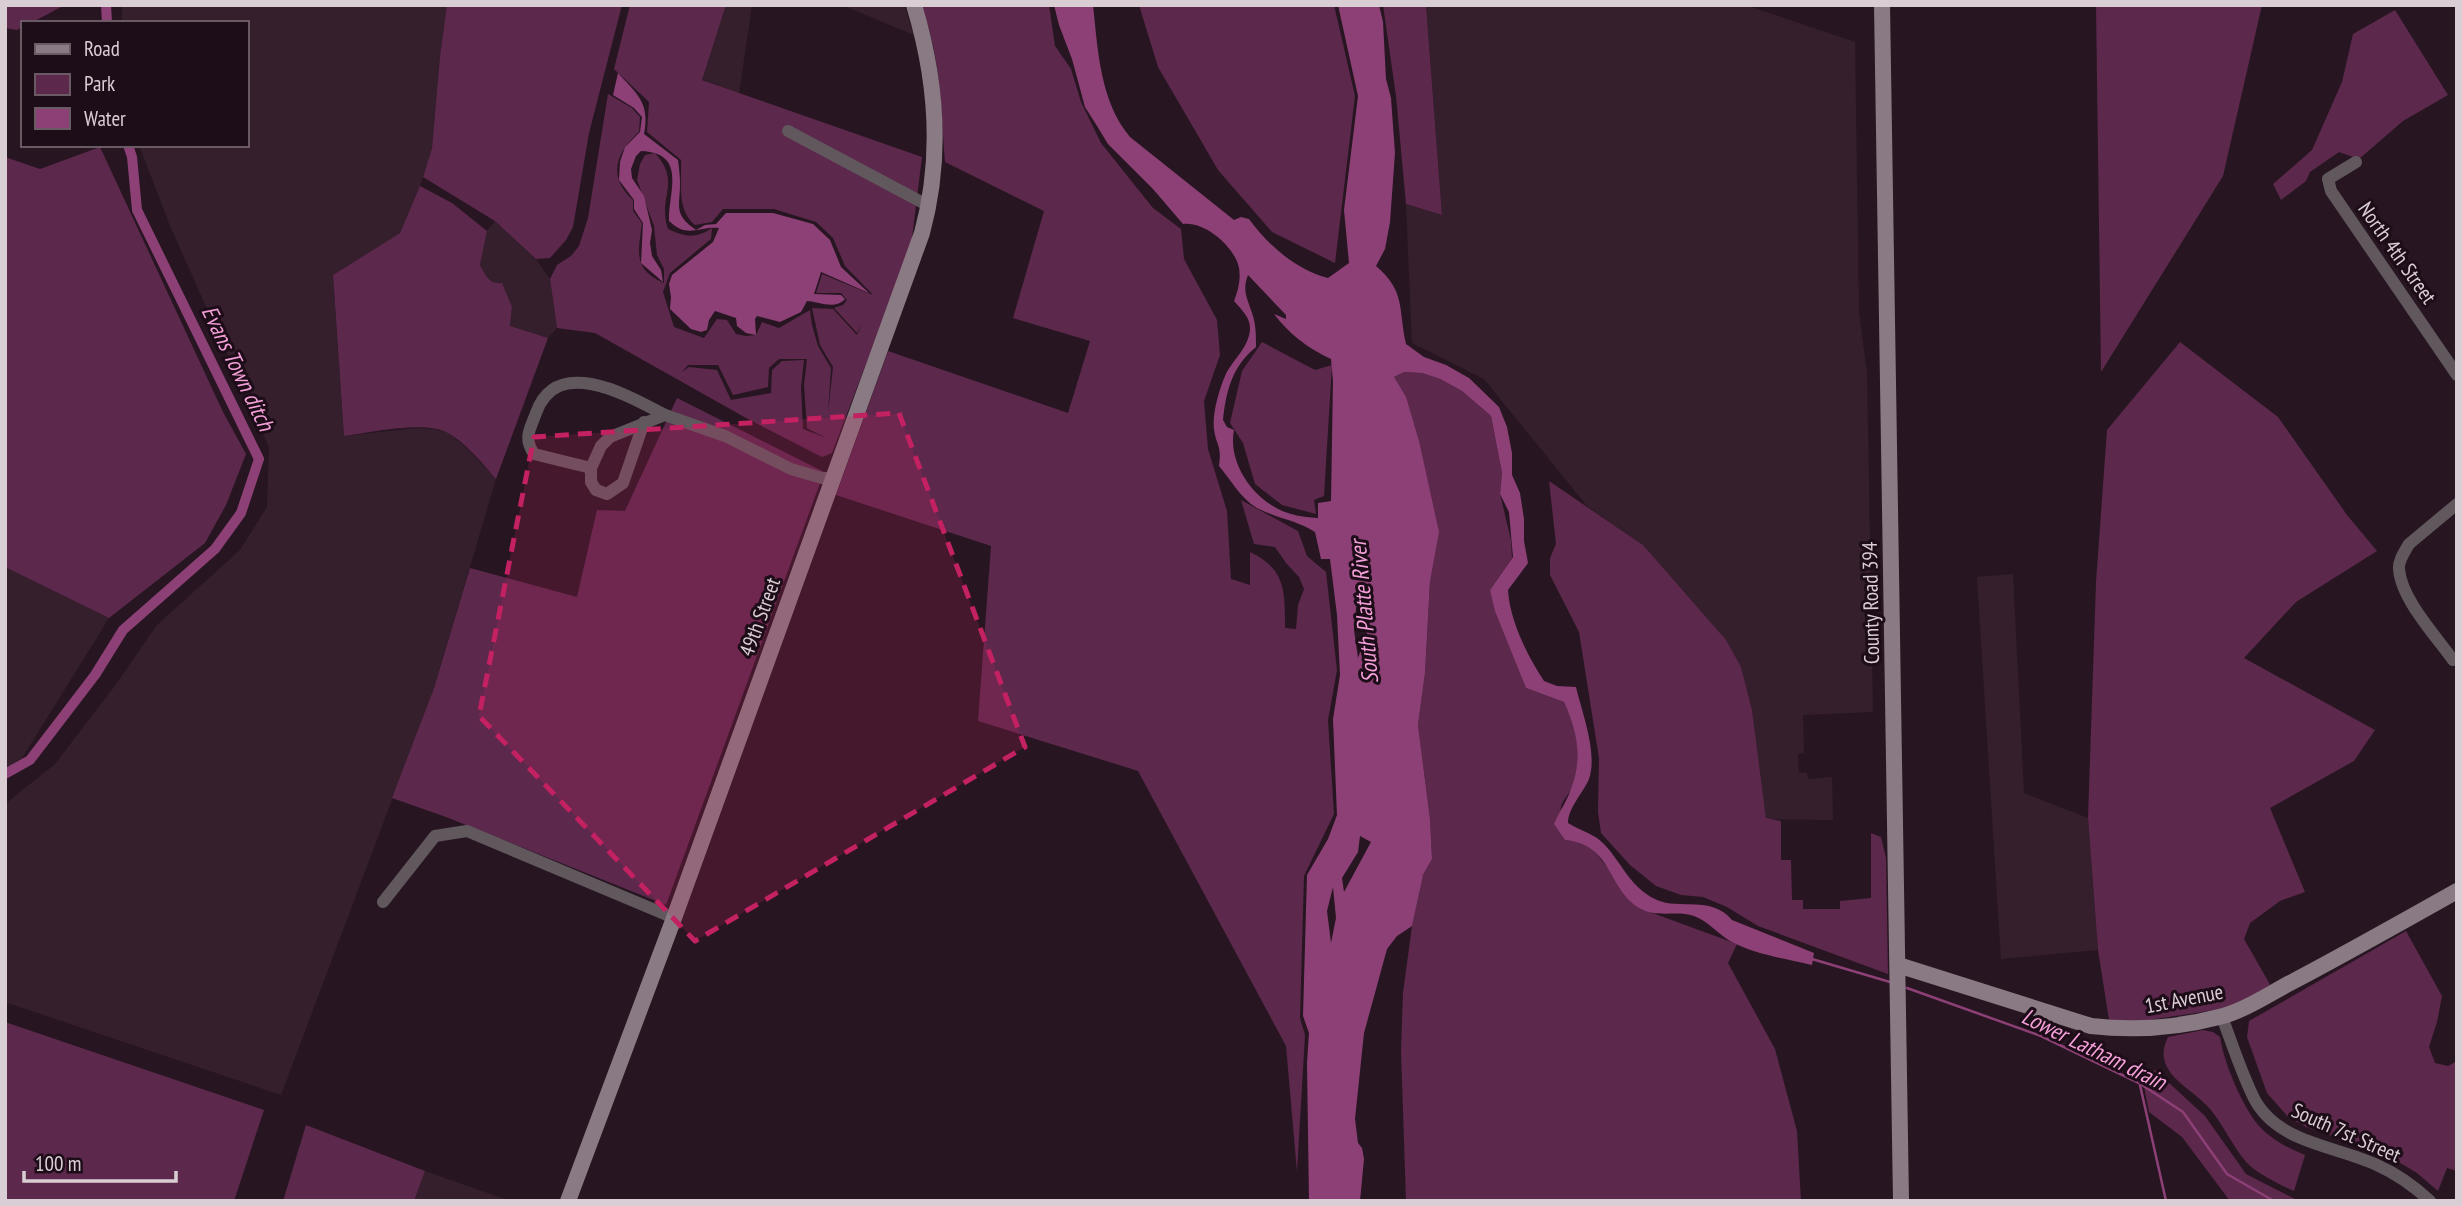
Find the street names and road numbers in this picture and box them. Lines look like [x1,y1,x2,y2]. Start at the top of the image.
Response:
street label: North 4th Street [2352,196,2443,309]
street label: County Road 394 [1856,541,1885,664]
street label: 49th Street [733,574,786,660]
street label: 1st Avenue [2142,978,2225,1019]
street label: South 7st Street [2287,1096,2405,1169]

